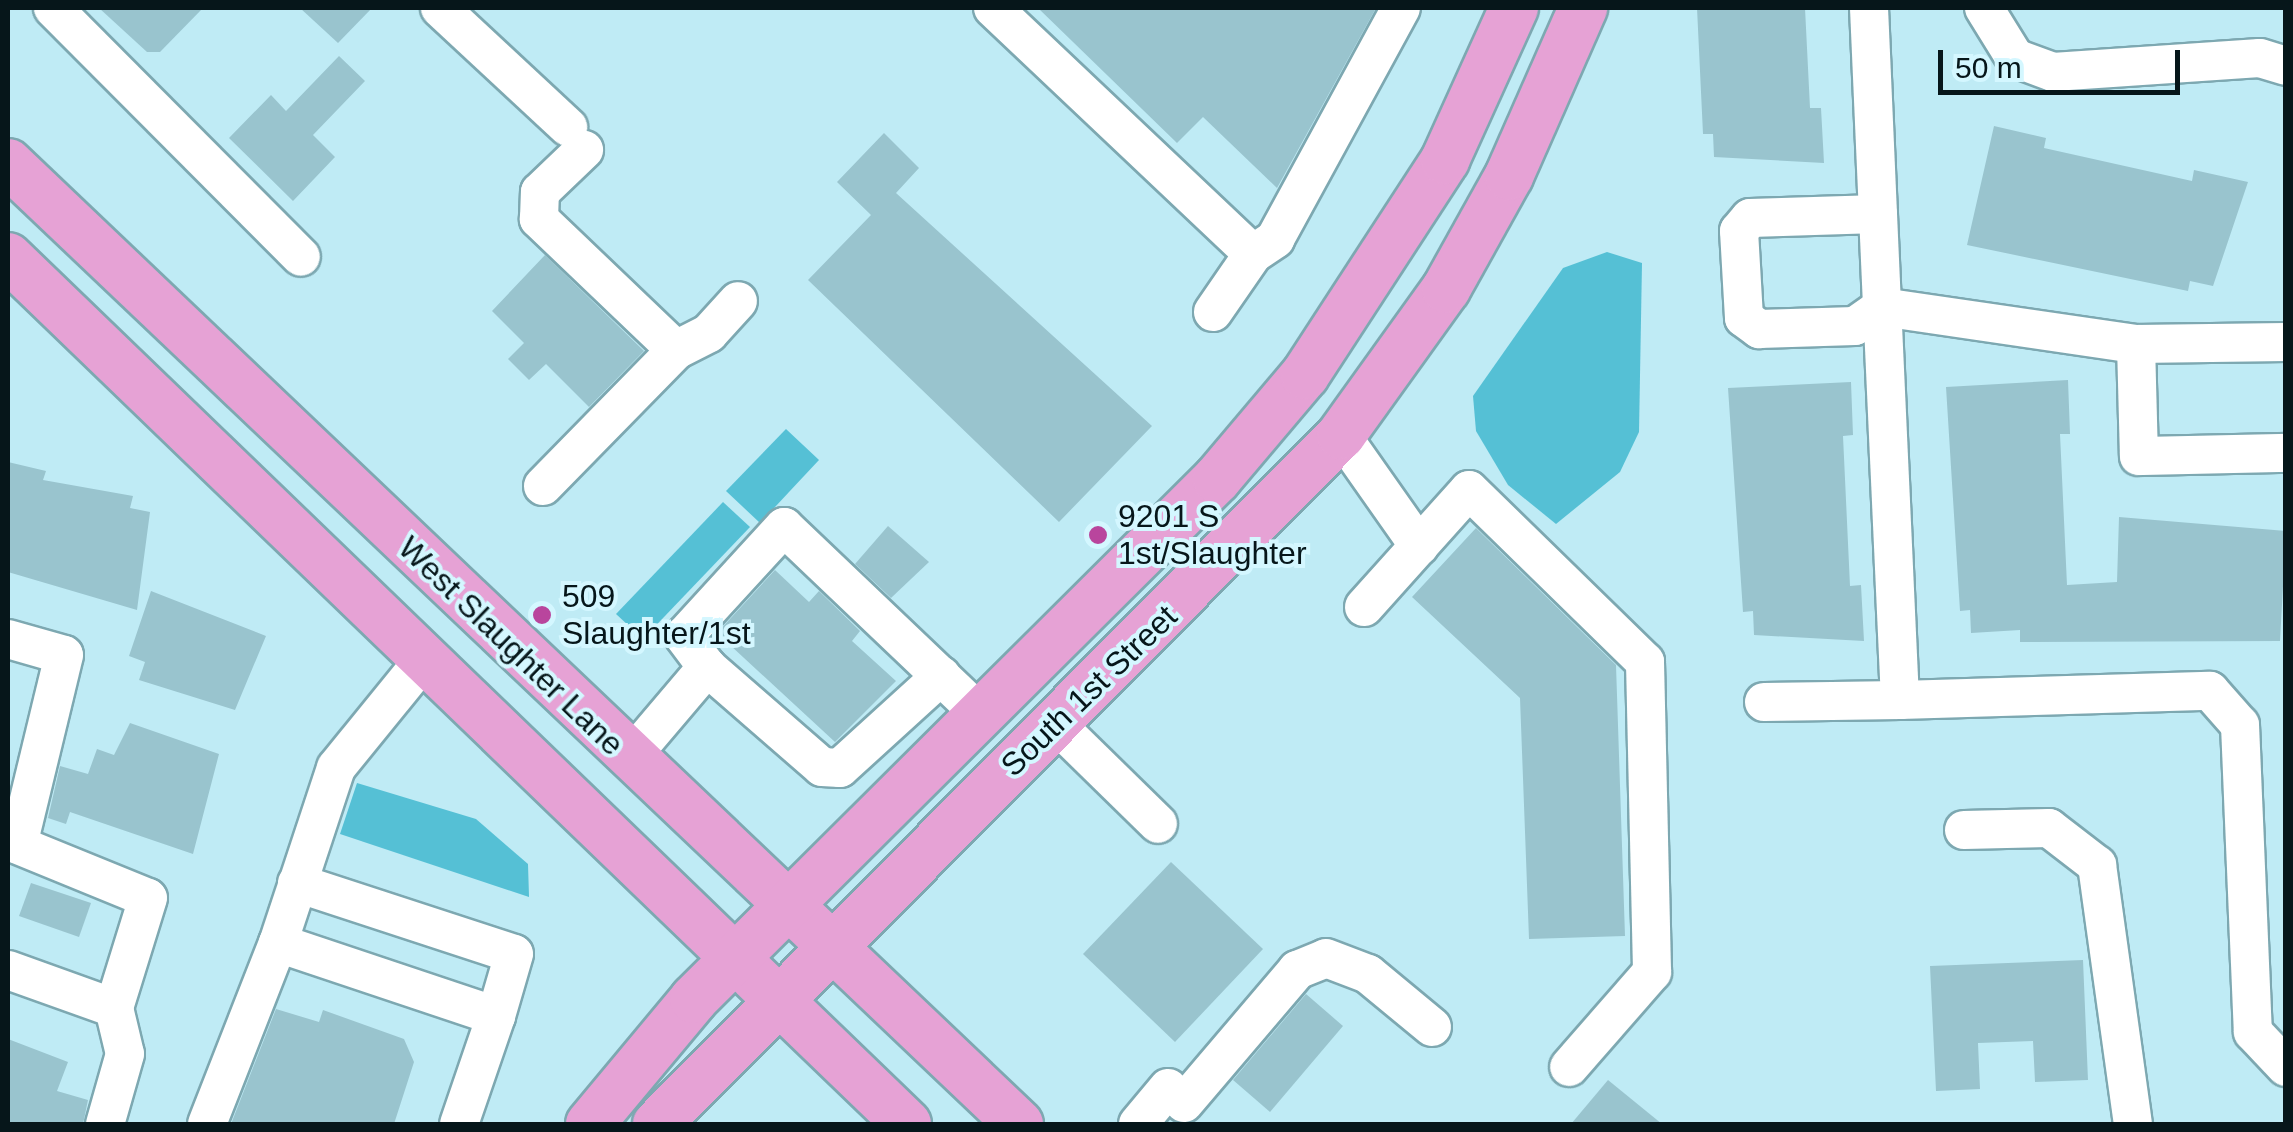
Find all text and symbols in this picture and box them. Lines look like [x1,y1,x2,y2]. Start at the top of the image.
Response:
scale bar [1943,30,2186,92]
text: 50 m [1955,51,2022,84]
place label: 9201 S 1st/Slaughter [1118,498,1307,573]
marker: 9201 S 1st/Slaughter [1087,524,1109,546]
street label: West Slaughter Lane [390,529,632,763]
place label: 509 Slaughter/1st [562,578,751,653]
street label: South 1st Street [993,597,1185,785]
marker: 509 Slaughter/1st [531,604,553,626]

